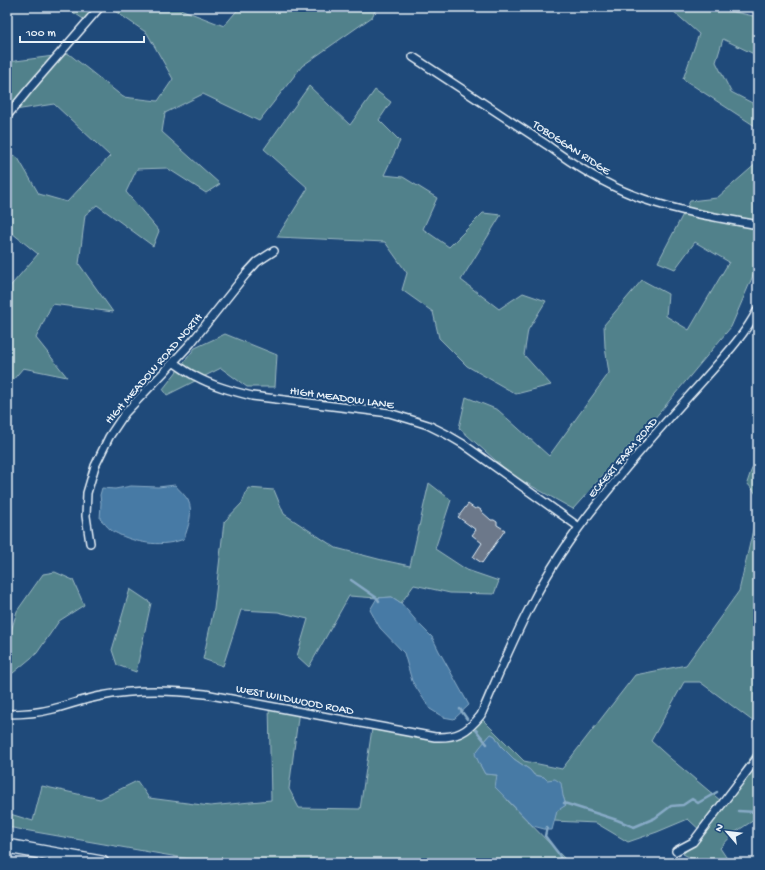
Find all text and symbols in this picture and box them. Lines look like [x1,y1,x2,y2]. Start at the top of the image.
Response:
scale bar [20,18,144,44]
text: 100 m [25,27,56,41]
street label: TOBOGGAN RIDGE [528,118,613,179]
street label: HIGH MEADOW ROAD NORTH [103,311,206,428]
street label: HIGH MEADOW LANE [289,385,395,413]
street label: ECKERT FARM ROAD [586,415,661,501]
street label: WEST WILDWOOD ROAD [235,683,355,719]
north arrow [707,812,747,852]
text: N [713,822,727,834]

